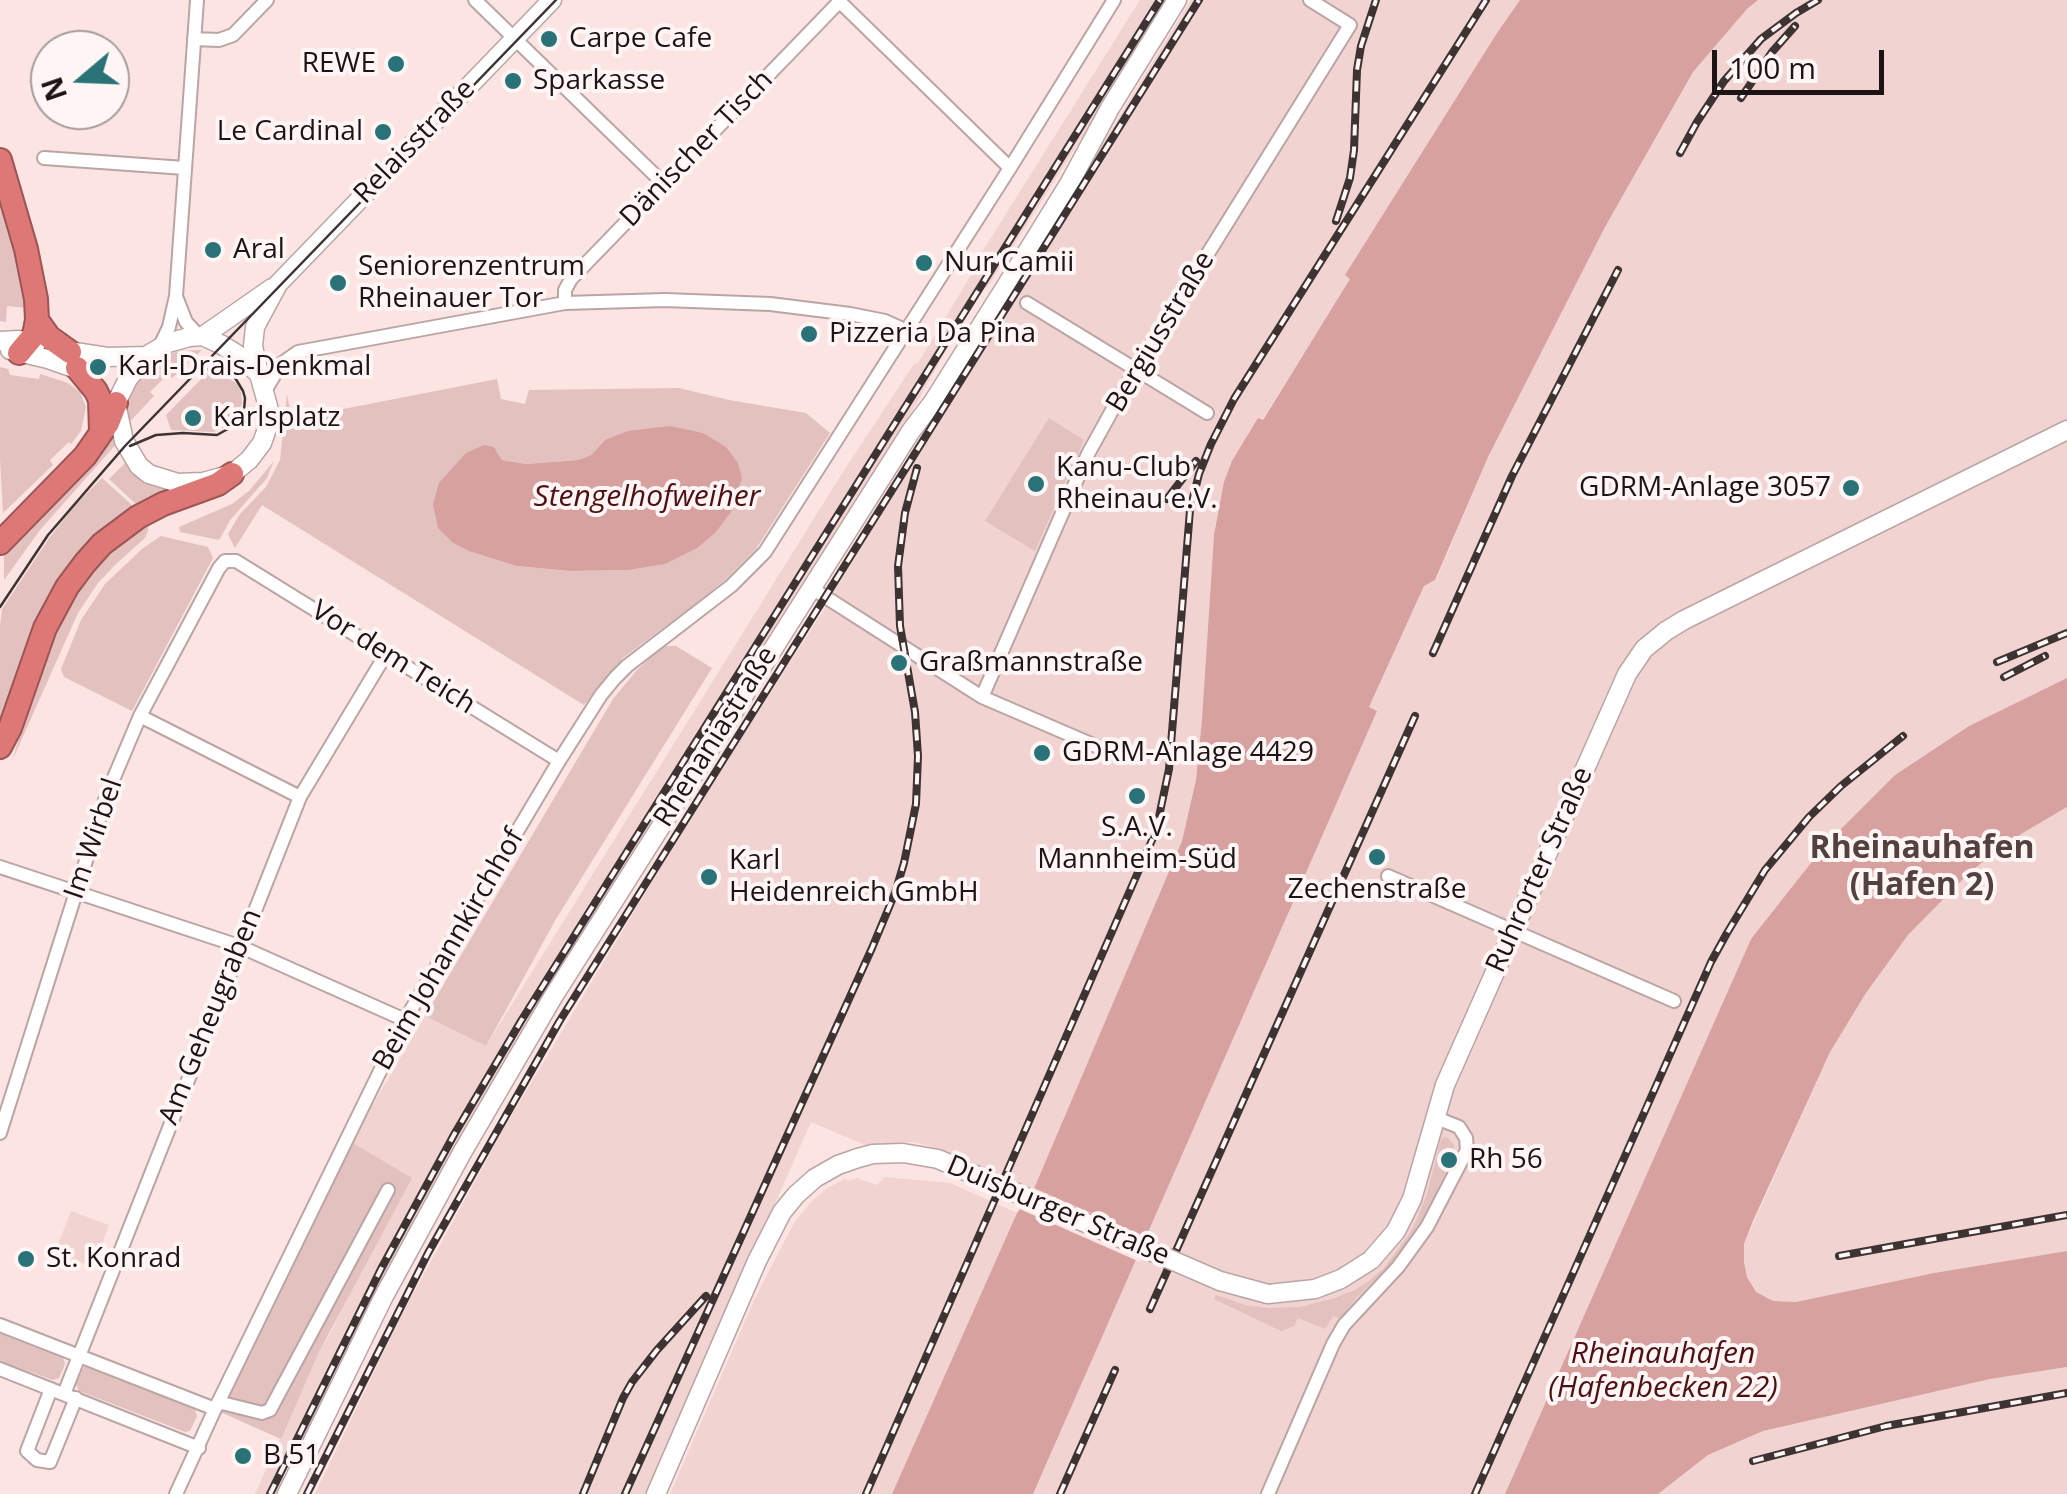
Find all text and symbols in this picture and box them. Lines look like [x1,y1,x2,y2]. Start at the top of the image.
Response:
place label: Carpe Cafe [569,22,712,56]
marker: Carpe Cafe [538,28,560,50]
north arrow [30,30,130,130]
scale bar [1717,30,1890,92]
place label: REWE [302,47,376,81]
text: 100 m [1729,47,1816,88]
marker: REWE [385,53,407,75]
place label: Sparkasse [533,64,665,98]
street label: Dänischer Tisch [614,64,780,234]
marker: Sparkasse [502,70,524,92]
text: N [32,72,75,106]
street label: Relaisstraße [348,73,482,211]
place label: Le Cardinal [217,115,363,149]
marker: Le Cardinal [372,121,394,143]
place label: Aral [233,233,285,267]
marker: Aral [202,239,224,261]
place label: Nur Camii [944,246,1074,280]
street label: Bergiusstraße [1100,246,1222,418]
place label: Seniorenzentrum Rheinauer Tor [358,250,585,316]
marker: Nur Camii [913,252,935,274]
marker: Seniorenzentrum Rheinauer Tor [327,272,349,294]
place label: Pizzeria Da Pina [829,317,1036,351]
marker: Pizzeria Da Pina [798,323,820,345]
place label: Karl-Drais-Denkmal [118,350,371,384]
marker: Karl-Drais-Denkmal [87,356,109,378]
place label: Karlsplatz [213,401,340,435]
marker: Karlsplatz [182,407,204,429]
place label: Kanu-Club Rheinau e.V. [1056,451,1218,517]
place label: GDRM-Anlage 3057 [1579,471,1831,505]
marker: Kanu-Club Rheinau e.V. [1025,473,1047,495]
marker: GDRM-Anlage 3057 [1840,477,1862,499]
water label: Stengelhofweiher [534,479,760,515]
street label: Vor dem Teich [305,594,481,722]
street label: Rhenaniastraße [647,641,785,833]
place label: Graßmannstraße [919,646,1143,680]
marker: Graßmannstraße [888,652,910,674]
place label: GDRM-Anlage 4429 [1062,736,1314,770]
marker: GDRM-Anlage 4429 [1031,742,1053,764]
street label: Ruhrorter Straße [1480,762,1600,978]
street label: Im Wirbel [58,774,130,904]
marker: S.A.V. Mannheim-Süd [1126,785,1148,807]
place label: S.A.V. Mannheim-Süd [1037,811,1237,877]
street label: Beim Johannkirchhof [366,823,532,1077]
district label: Rheinauhafen (Hafen 2) [1810,830,2034,905]
place label: Karl Heidenreich GmbH [729,844,979,910]
marker: Zechenstraße [1366,846,1388,868]
marker: Karl Heidenreich GmbH [698,866,720,888]
place label: Zechenstraße [1288,873,1466,907]
street label: Am Geheugraben [152,904,270,1130]
place label: Rh 56 [1469,1143,1543,1177]
street label: Duisburger Straße [942,1149,1174,1273]
marker: Rh 56 [1438,1149,1460,1171]
place label: St. Konrad [46,1242,181,1276]
marker: St. Konrad [15,1248,37,1270]
water label: Rheinauhafen (Hafenbecken 22) [1548,1336,1778,1406]
place label: B 51 [263,1439,320,1473]
marker: B 51 [232,1445,254,1467]

